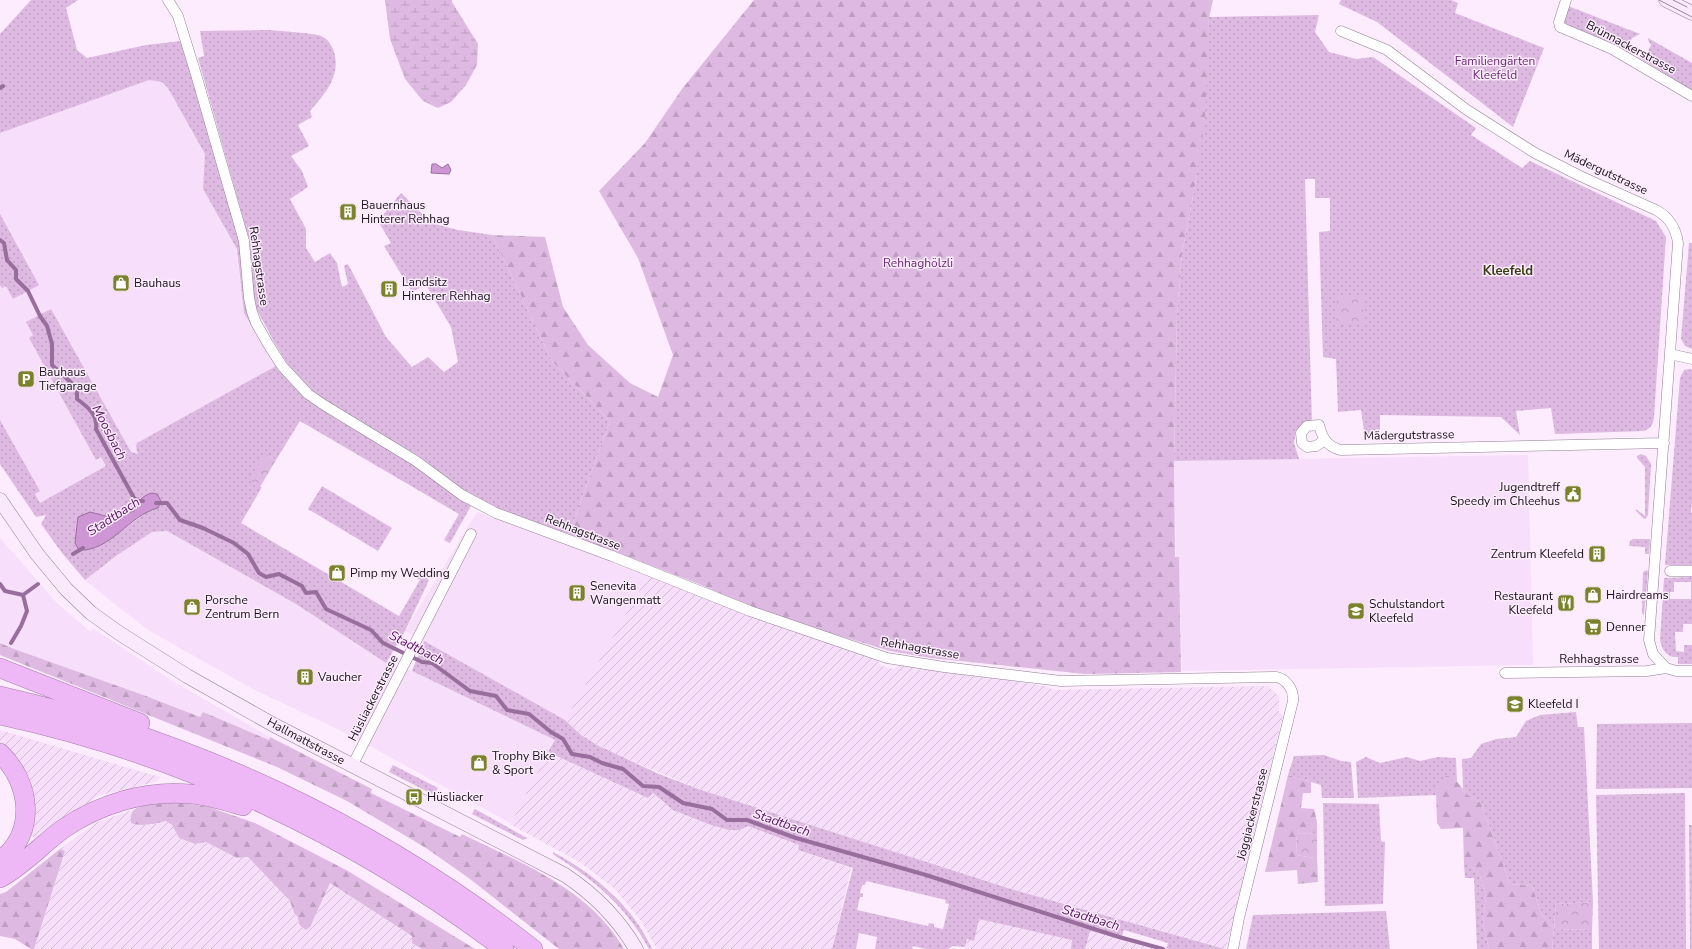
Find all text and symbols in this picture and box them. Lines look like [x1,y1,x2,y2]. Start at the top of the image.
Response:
street label: Brünnackerstrasse [1583,17,1679,77]
park label: Familiengärten Kleefeld [1455,53,1535,83]
street label: Mädergutstrasse [1562,146,1650,198]
place label: Bauernhaus Hinterer Rehhag [361,197,450,227]
building icon: Bauernhaus Hinterer Rehhag [338,202,358,222]
street label: Rehhagstrasse [246,225,272,307]
park label: Rehhaghölzli [883,255,953,271]
district label: Kleefeld [1483,262,1533,280]
shop icon: Bauhaus [111,273,131,293]
place label: Landsitz Hinterer Rehhag [402,274,491,304]
place label: Bauhaus [134,275,181,291]
building icon: Landsitz Hinterer Rehhag [379,279,399,299]
place label: Bauhaus Tiefgarage [39,364,97,394]
parking icon: Bauhaus Tiefgarage [16,369,36,389]
water label: Moosbach [88,402,131,463]
street label: Mädergutstrasse [1364,426,1454,444]
place label: Jugendtreff Speedy im Chleehus [1450,479,1561,509]
public building icon: Jugendtreff Speedy im Chleehus [1563,484,1583,504]
water label: Stadtbach [84,493,143,541]
street label: Rehhagstrasse [543,510,623,554]
building icon: Zentrum Kleefeld [1587,544,1607,564]
place label: Zentrum Kleefeld [1491,546,1584,562]
shop icon: Pimp my Wedding [327,563,347,583]
place label: Pimp my Wedding [350,565,450,581]
place label: Senevita Wangenmatt [590,578,662,608]
building icon: Senevita Wangenmatt [567,583,587,603]
shop icon: Hairdreams [1583,585,1603,605]
place label: Hairdreams [1606,587,1669,603]
place label: Restaurant Kleefeld [1494,588,1554,618]
place label: Porsche Zentrum Bern [205,592,279,622]
restaurant icon: Restaurant Kleefeld [1556,593,1576,613]
place label: Schulstandort Kleefeld [1369,596,1445,626]
shop icon: Porsche Zentrum Bern [182,597,202,617]
school or university icon: Schulstandort Kleefeld [1346,601,1366,621]
supermarket icon: Denner [1583,617,1603,637]
place label: Denner [1606,619,1646,635]
water label: Stadtbach [386,626,447,669]
street label: Rehhagstrasse [879,633,961,663]
street label: Rehhagstrasse [1559,651,1639,667]
street label: Hüsliackerstrasse [344,652,402,744]
building icon: Vaucher [295,667,315,687]
place label: Vaucher [317,669,362,685]
school or university icon: Kleefeld I [1505,694,1525,714]
place label: Kleefeld I [1528,696,1579,712]
street label: Hallmattstrasse [264,714,348,768]
place label: Trophy Bike & Sport [492,748,555,778]
shop icon: Trophy Bike & Sport [469,753,489,773]
street label: Jöggiackerstrasse [1233,766,1271,863]
bus stop icon: Hüsliacker [404,787,424,807]
place label: Hüsliacker [427,789,484,805]
water label: Stadtbach [751,805,813,841]
water label: Stadtbach [1060,901,1122,935]

